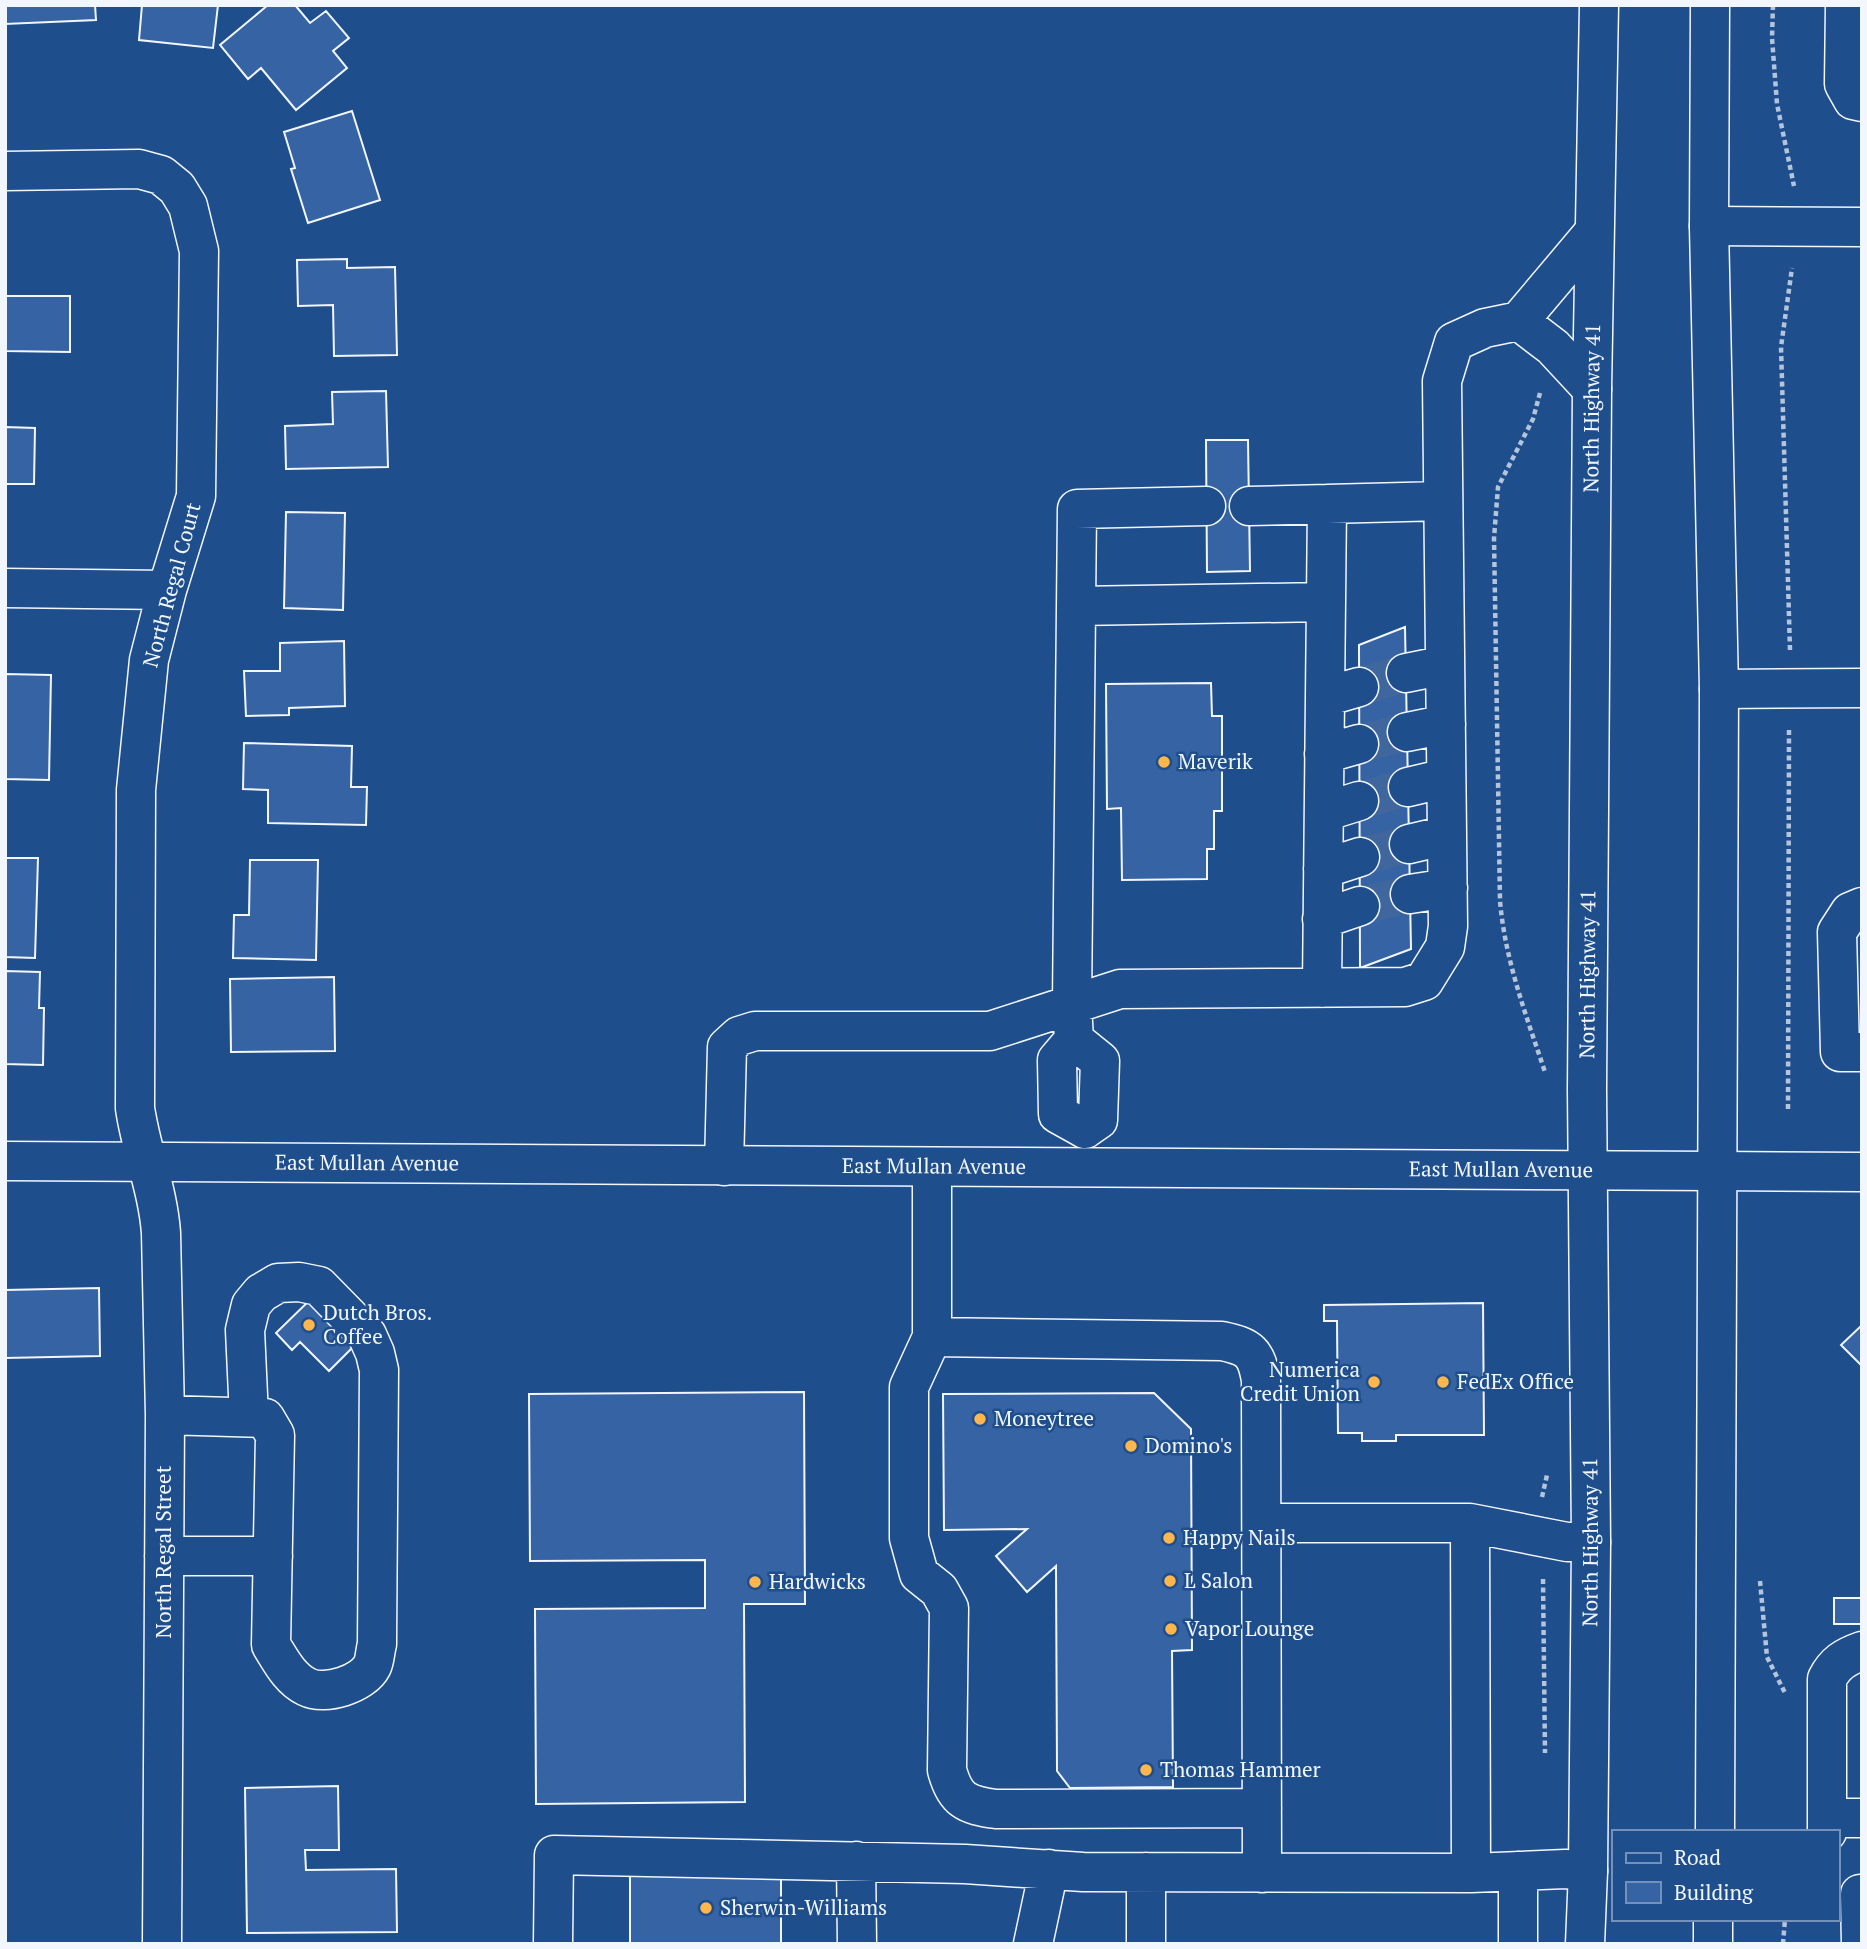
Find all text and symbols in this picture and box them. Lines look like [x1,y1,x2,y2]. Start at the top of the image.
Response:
street label: North Highway 41 [1576,323,1606,493]
street label: North Regal Court [136,499,207,670]
place label: Maverik [1178,747,1253,775]
marker: Maverik [1156,754,1172,770]
street label: North Highway 41 [1572,889,1601,1059]
street label: East Mullan Avenue [275,1148,459,1177]
street label: East Mullan Avenue [842,1151,1026,1180]
street label: East Mullan Avenue [1409,1154,1593,1183]
place label: Dutch Bros. Coffee [323,1298,432,1350]
marker: Dutch Bros. Coffee [301,1317,317,1333]
place label: Numerica Credit Union [1240,1355,1361,1407]
place label: FedEx Office [1457,1367,1574,1395]
marker: Numerica Credit Union [1366,1374,1382,1390]
marker: FedEx Office [1435,1374,1451,1390]
place label: Moneytree [994,1404,1094,1432]
marker: Moneytree [972,1411,988,1427]
place label: Domino's [1145,1431,1232,1459]
marker: Domino's [1123,1438,1139,1454]
street label: North Highway 41 [1575,1457,1604,1627]
street label: North Regal Street [149,1465,177,1638]
place label: Happy Nails [1183,1523,1296,1551]
marker: Happy Nails [1161,1530,1177,1546]
place label: L Salon [1184,1566,1253,1594]
place label: Hardwicks [769,1567,866,1595]
marker: L Salon [1162,1573,1178,1589]
marker: Hardwicks [747,1574,763,1590]
place label: Vapor Lounge [1185,1614,1314,1642]
marker: Vapor Lounge [1163,1621,1179,1637]
place label: Thomas Hammer [1160,1755,1321,1783]
marker: Thomas Hammer [1138,1762,1154,1778]
legend [1612,1830,1839,1921]
text: Road [1674,1843,1721,1871]
text: Building [1674,1878,1754,1906]
place label: Sherwin-Williams [720,1893,887,1921]
marker: Sherwin-Williams [698,1900,714,1916]

